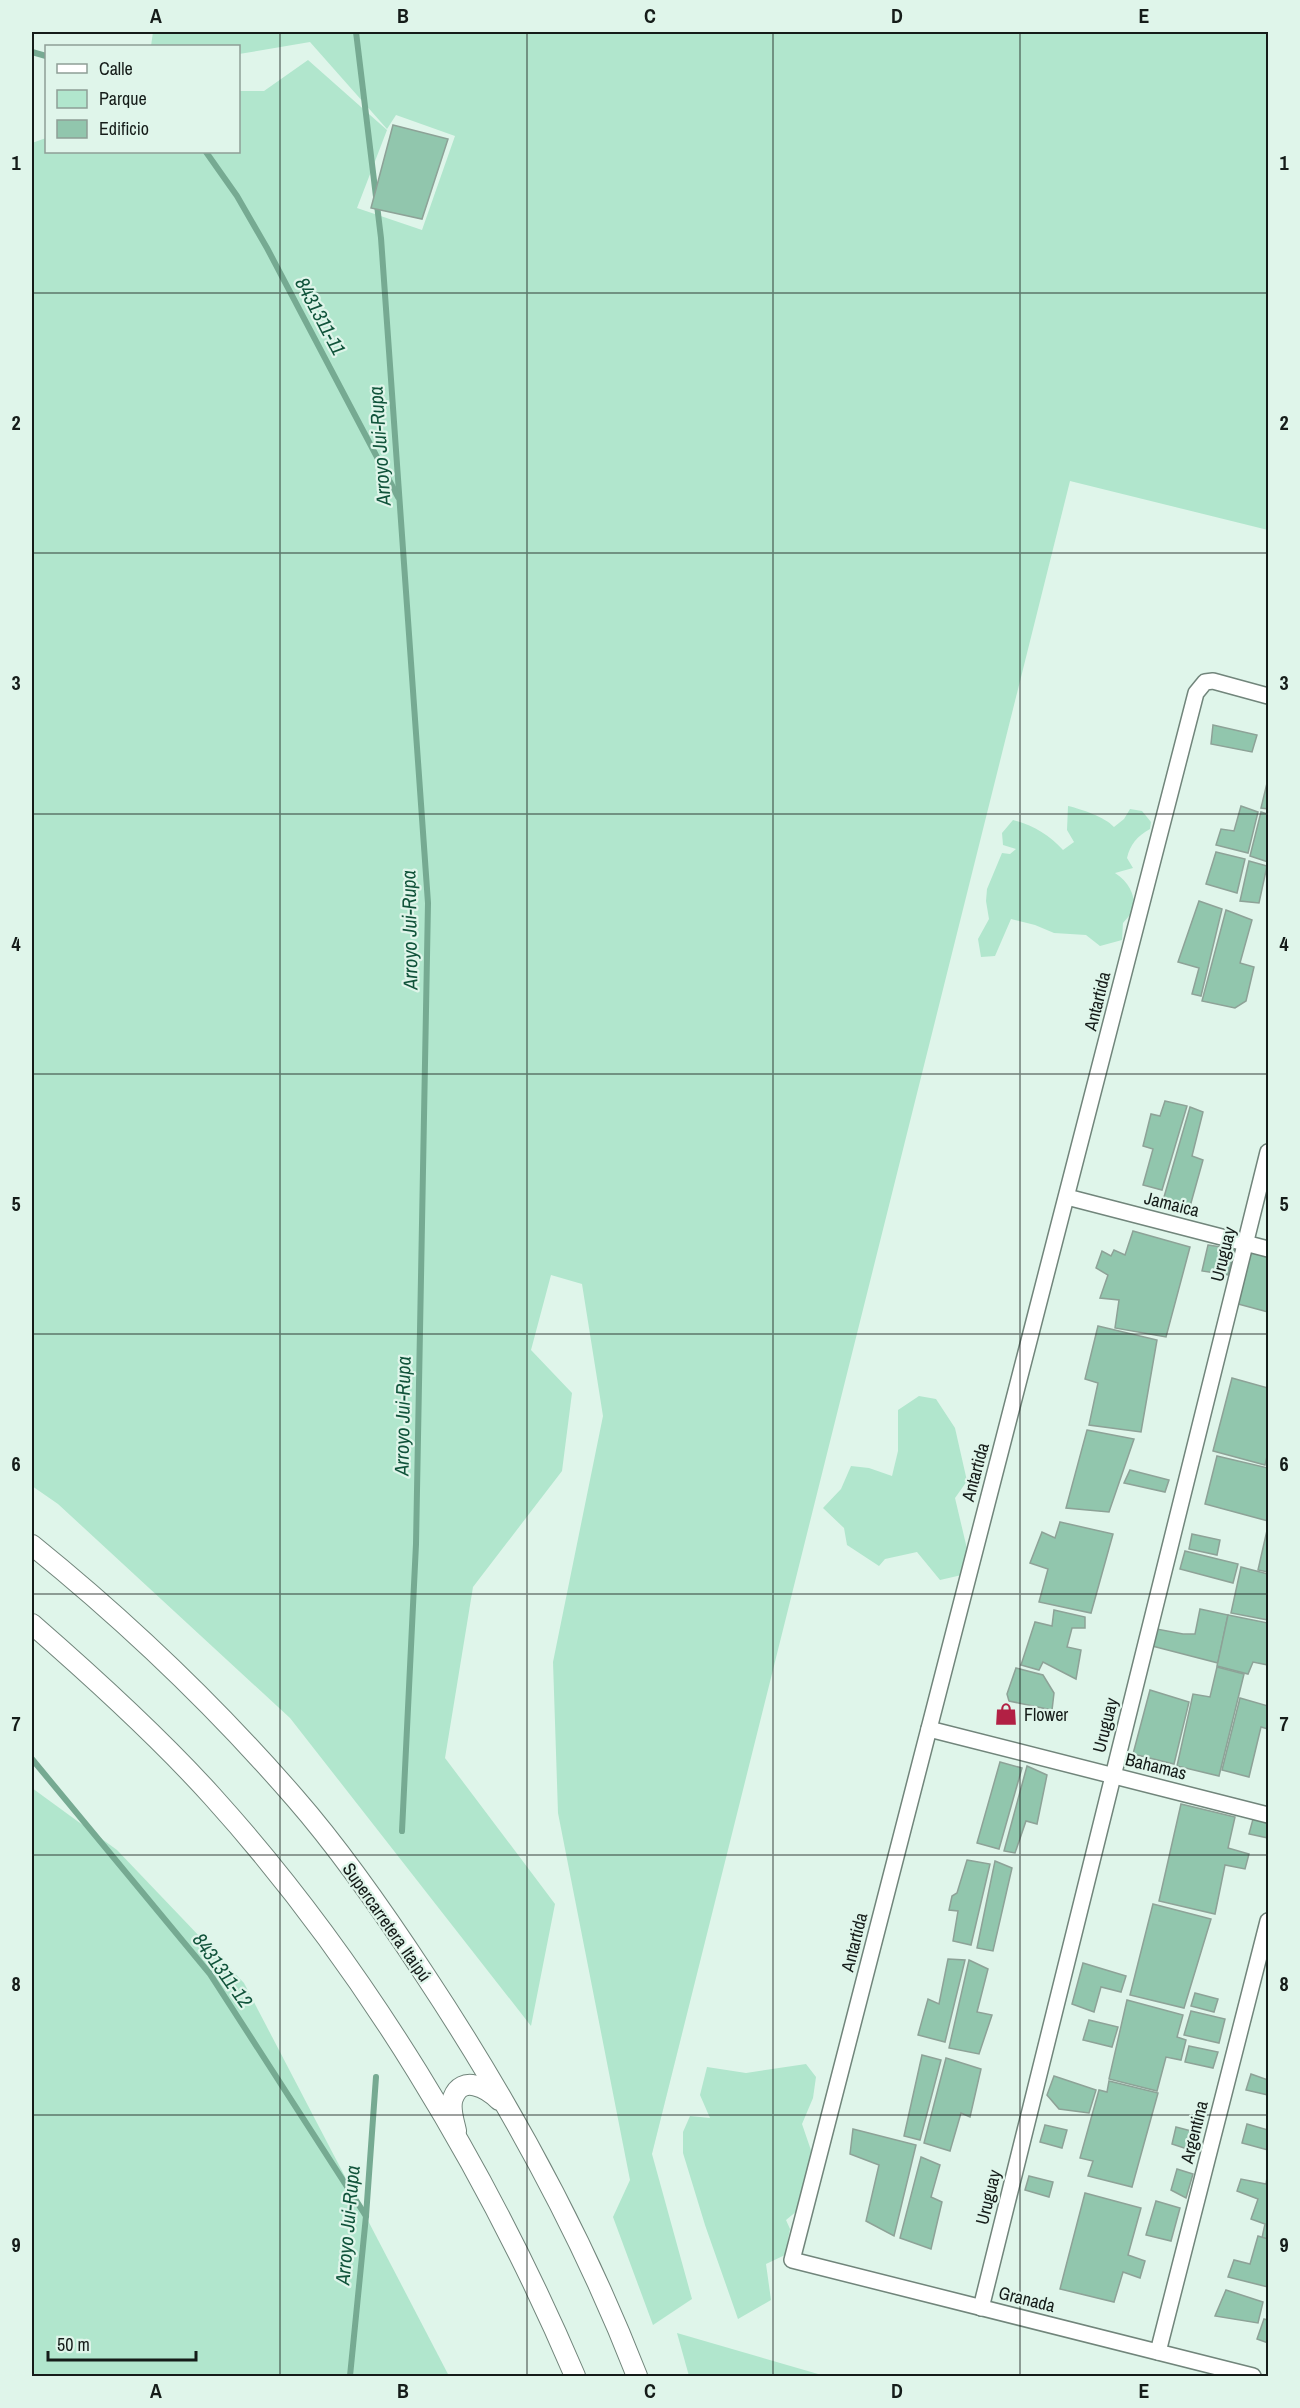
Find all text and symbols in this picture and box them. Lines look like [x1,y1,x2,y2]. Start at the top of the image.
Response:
text: A [150,2,162,29]
text: B [397,2,409,29]
text: C [644,2,656,29]
text: D [891,2,903,29]
text: E [1139,2,1150,29]
legend [45,45,240,153]
text: Calle [99,56,133,81]
text: Parque [99,86,147,111]
text: Edificio [99,116,149,141]
text: 1 [11,149,21,176]
text: 1 [1279,149,1289,176]
water label: 8431311-11 [289,272,353,360]
water label: Arroyo Jui-Rupa [361,386,397,507]
text: 2 [11,409,21,436]
text: 2 [1279,409,1289,436]
text: 3 [11,669,21,696]
text: 3 [1279,669,1289,696]
water label: Arroyo Jui-Rupa [394,870,424,991]
text: 4 [11,930,21,957]
text: 4 [1279,930,1289,957]
street label: Antartida [1077,969,1116,1034]
street label: Jamaica [1142,1185,1202,1223]
text: 5 [11,1190,21,1217]
text: 5 [1279,1190,1289,1217]
street label: Uruguay [1204,1223,1242,1284]
water label: Arroyo Jui-Rupa [387,1356,417,1477]
street label: Antartida [955,1440,995,1505]
text: 6 [11,1450,21,1477]
text: 6 [1279,1450,1289,1477]
street label: Uruguay [1086,1694,1124,1755]
shop icon: Flower [993,1701,1019,1727]
place label: Flower [1024,1702,1068,1727]
text: 7 [11,1710,21,1737]
text: 7 [1279,1710,1289,1737]
street label: Bahamas [1123,1746,1189,1786]
street label: Supercarretera Itaipú [337,1858,437,1986]
street label: Antartida [834,1910,873,1975]
water label: 8431311-12 [187,1927,260,2013]
text: 8 [11,1970,21,1997]
text: 8 [1279,1970,1289,1997]
street label: Argentina [1174,2098,1214,2167]
water label: Arroyo Jui-Rupa [328,2164,366,2287]
street label: Uruguay [969,2166,1007,2227]
text: 9 [11,2231,21,2258]
text: 9 [1279,2231,1289,2258]
street label: Granada [996,2280,1058,2318]
scale bar [48,2324,196,2362]
text: 50 m [57,2332,90,2357]
text: A [150,2377,162,2404]
text: B [397,2377,409,2404]
text: C [644,2377,656,2404]
text: D [891,2377,903,2404]
text: E [1139,2377,1150,2404]

